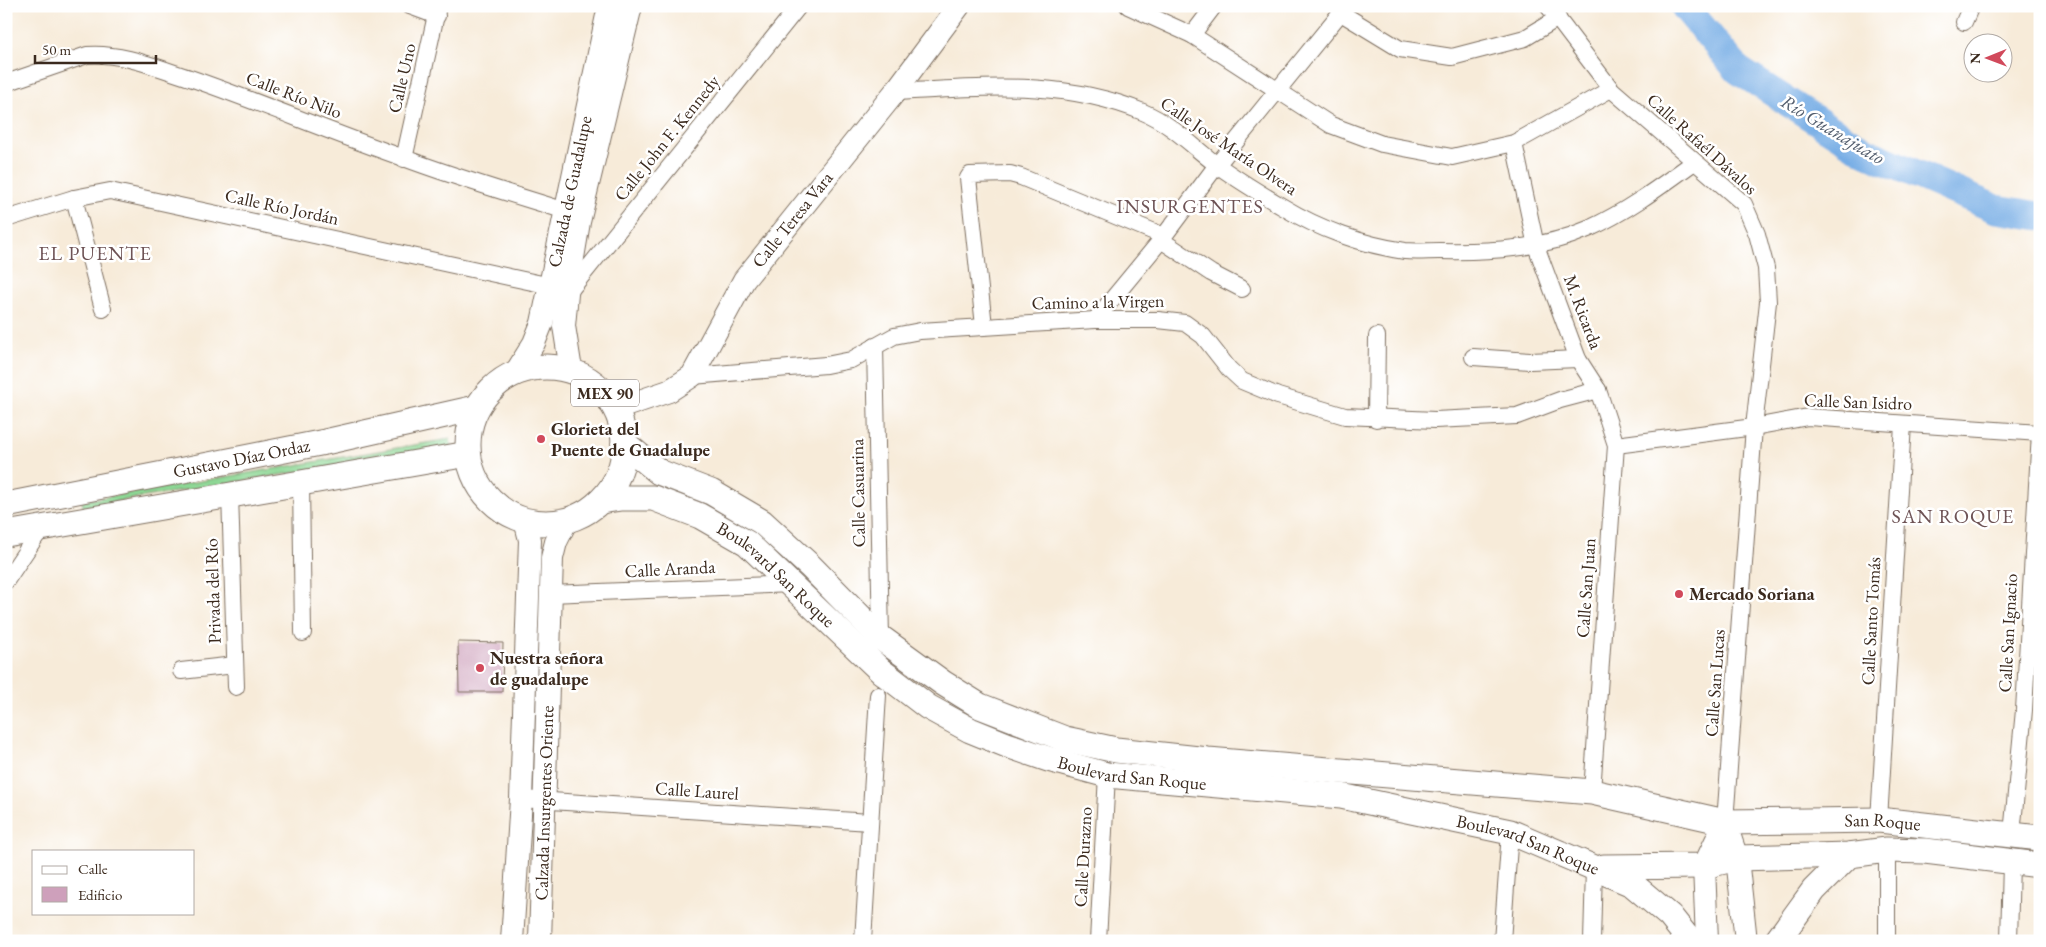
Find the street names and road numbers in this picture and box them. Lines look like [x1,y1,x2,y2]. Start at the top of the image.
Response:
street label: Calle Uno [382,41,421,115]
street label: Calle Río Nilo [243,66,345,123]
street label: Calle John F. Kennedy [609,70,725,205]
street label: Calle Rafaél Dávalos [1642,88,1763,199]
street label: Calle José María Olvera [1156,91,1303,200]
street label: Calzada de Guadalupe [542,114,596,269]
street label: Calle Teresa Vara [747,166,838,272]
street label: Calle Río Jordán [223,183,342,230]
street label: M. Ricarda [1559,271,1608,353]
street label: Camino a la Virgen [1031,289,1165,314]
road number: MEX 90 [571,379,639,406]
street label: Calle San Isidro [1804,388,1913,415]
street label: Gustavo Díaz Ordaz [171,433,312,483]
street label: Calle Casuarina [845,438,870,548]
street label: Boulevard San Roque [713,516,840,632]
street label: Calle San Juan [1571,537,1601,639]
street label: Privada del Río [199,538,226,644]
street label: Calle Aranda [624,555,717,582]
street label: Calle Santo Tomás [1856,556,1885,686]
street label: Calle San Ignacio [1993,573,2022,693]
street label: Calle San Lucas [1699,628,1730,738]
street label: Calzada Insurgentes Oriente [529,705,558,901]
street label: Boulevard San Roque [1055,750,1207,795]
street label: Calle Laurel [654,776,740,805]
street label: Calle Durazno [1068,806,1097,908]
street label: San Roque [1844,807,1922,836]
street label: Boulevard San Roque [1454,809,1603,880]

